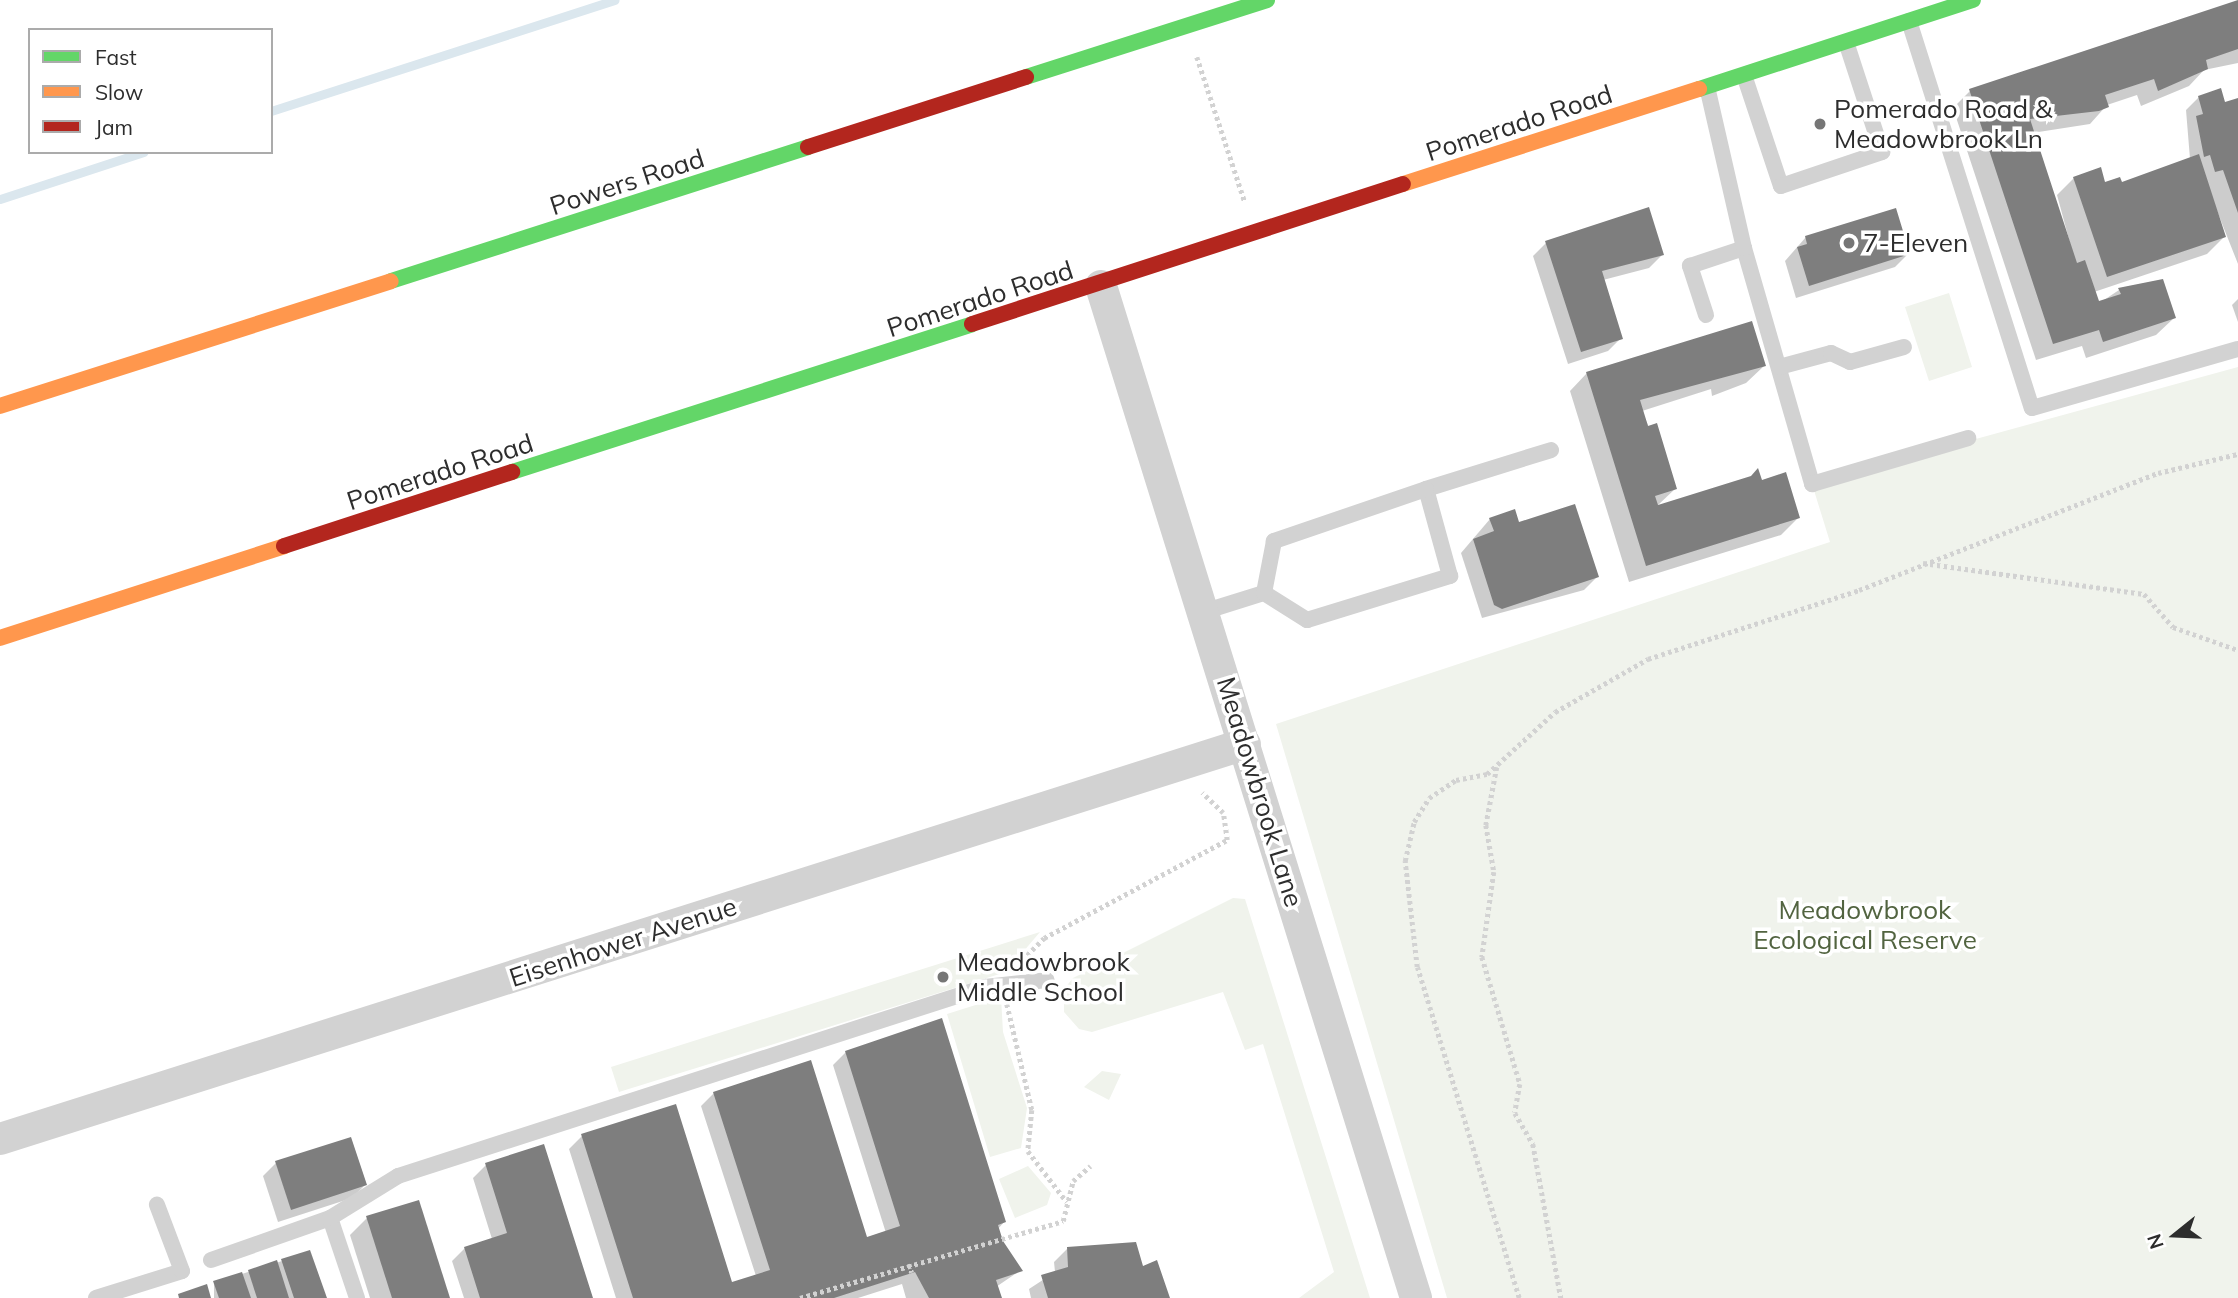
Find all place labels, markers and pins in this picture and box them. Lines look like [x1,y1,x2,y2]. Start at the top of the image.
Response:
place label: Pomerado Road & Meadowbrook Ln [1834,93,2052,154]
marker: Pomerado Road & Meadowbrook Ln [1812,116,1828,132]
place label: 7-Eleven [1863,227,1968,259]
marker: 7-Eleven [1841,235,1857,251]
place label: Meadowbrook Middle School [957,946,1130,1007]
marker: Meadowbrook Middle School [935,969,951,985]

